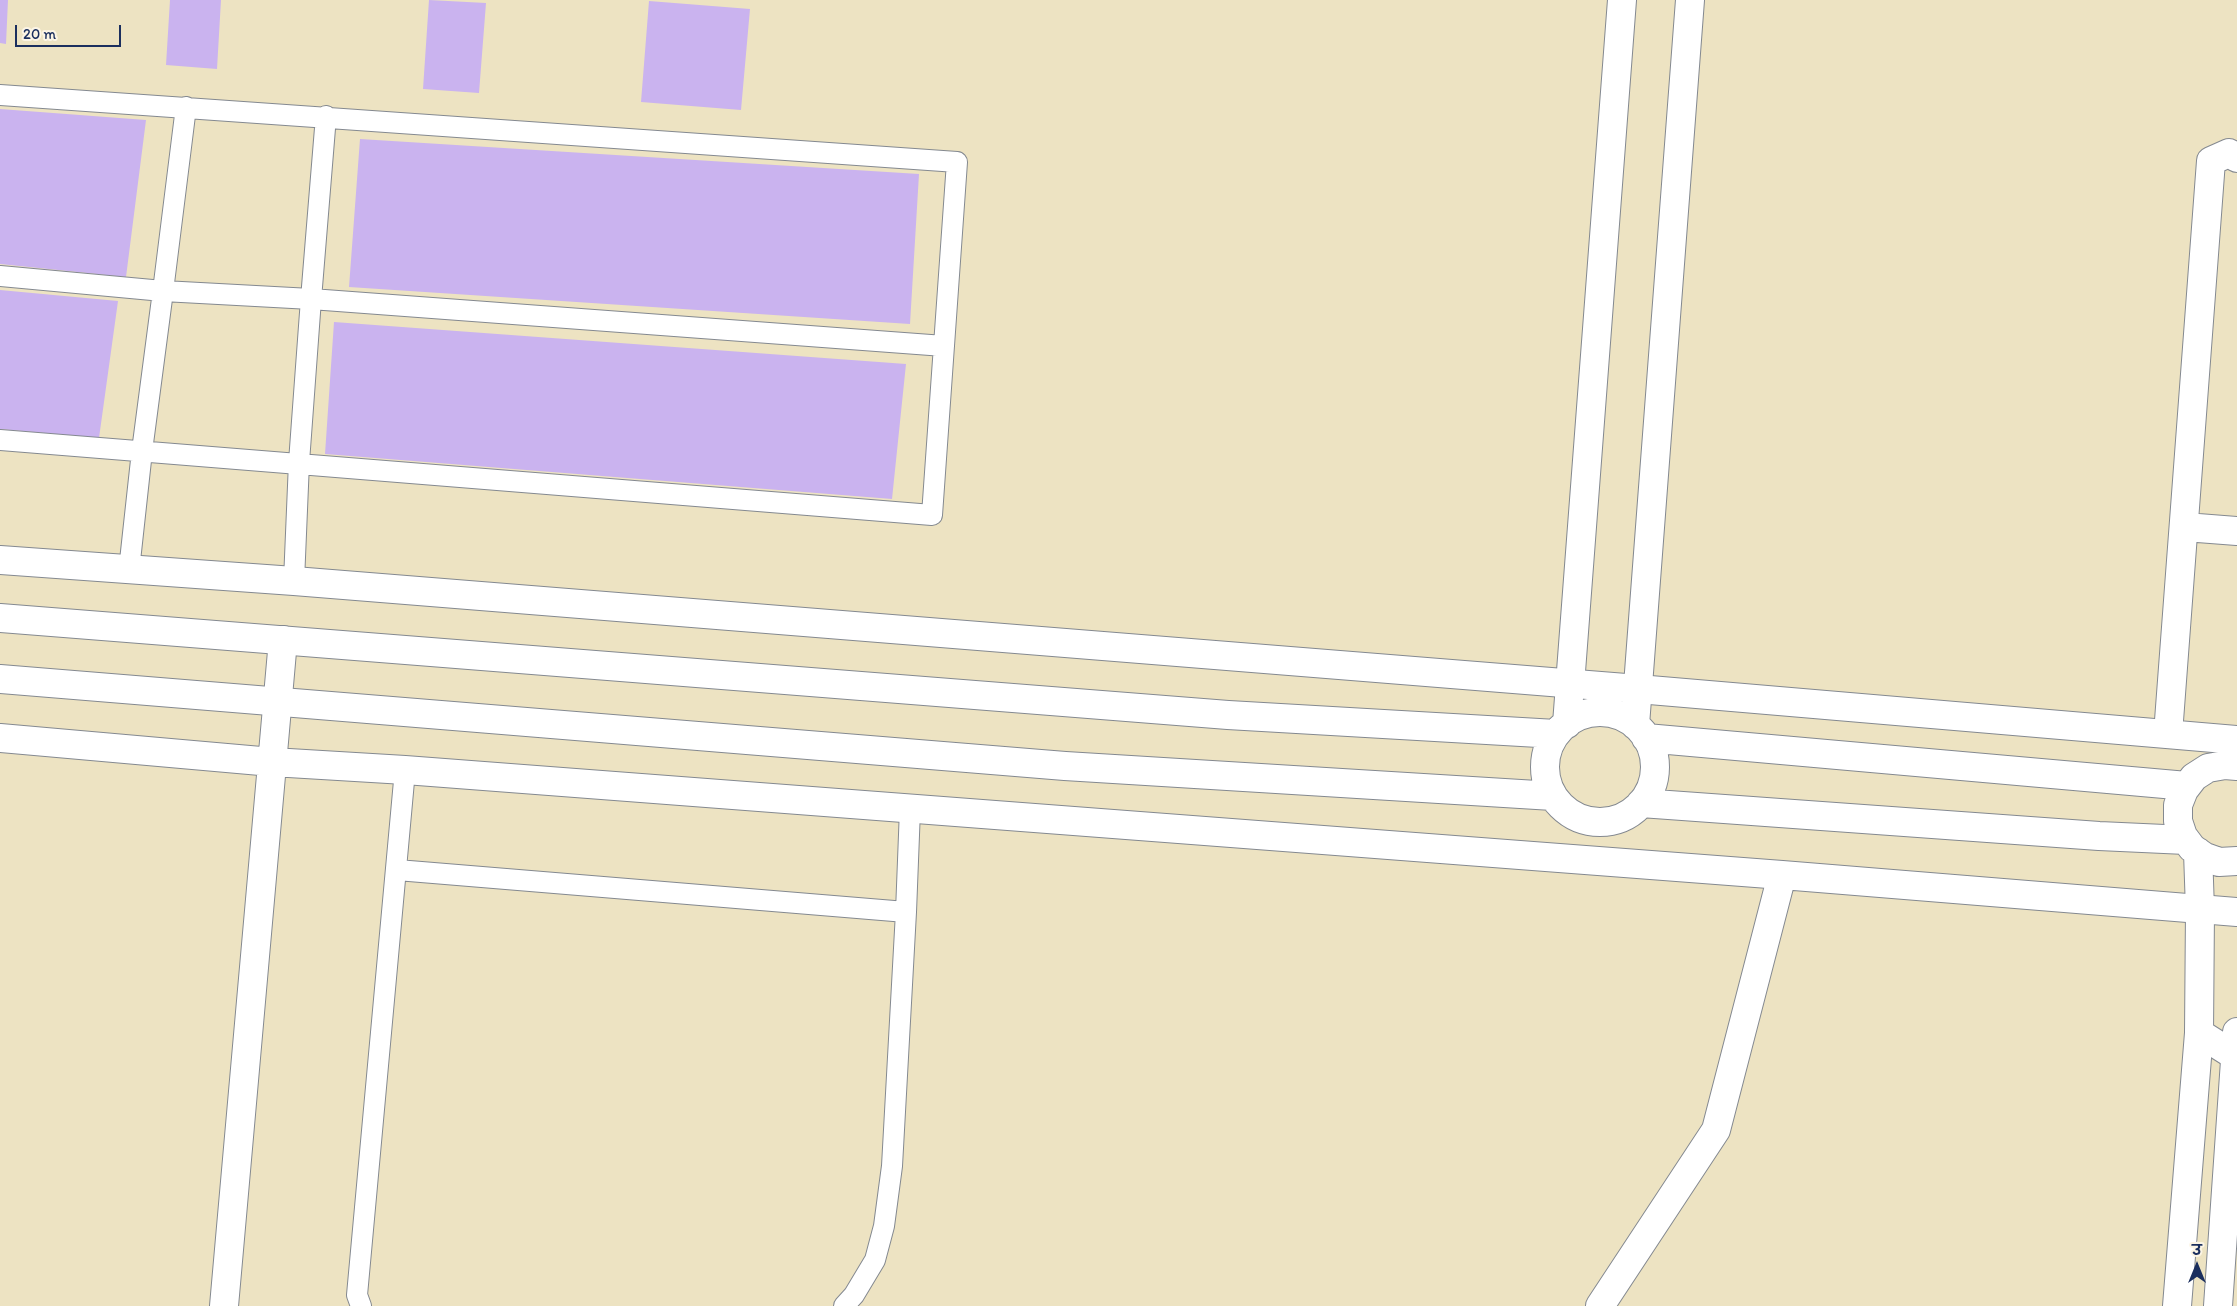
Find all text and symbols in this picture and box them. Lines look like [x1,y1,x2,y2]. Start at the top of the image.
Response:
scale bar [18,15,124,47]
text: 20 m [23,25,56,43]
north arrow [2172,1241,2222,1291]
text: उ [2192,1242,2202,1259]

